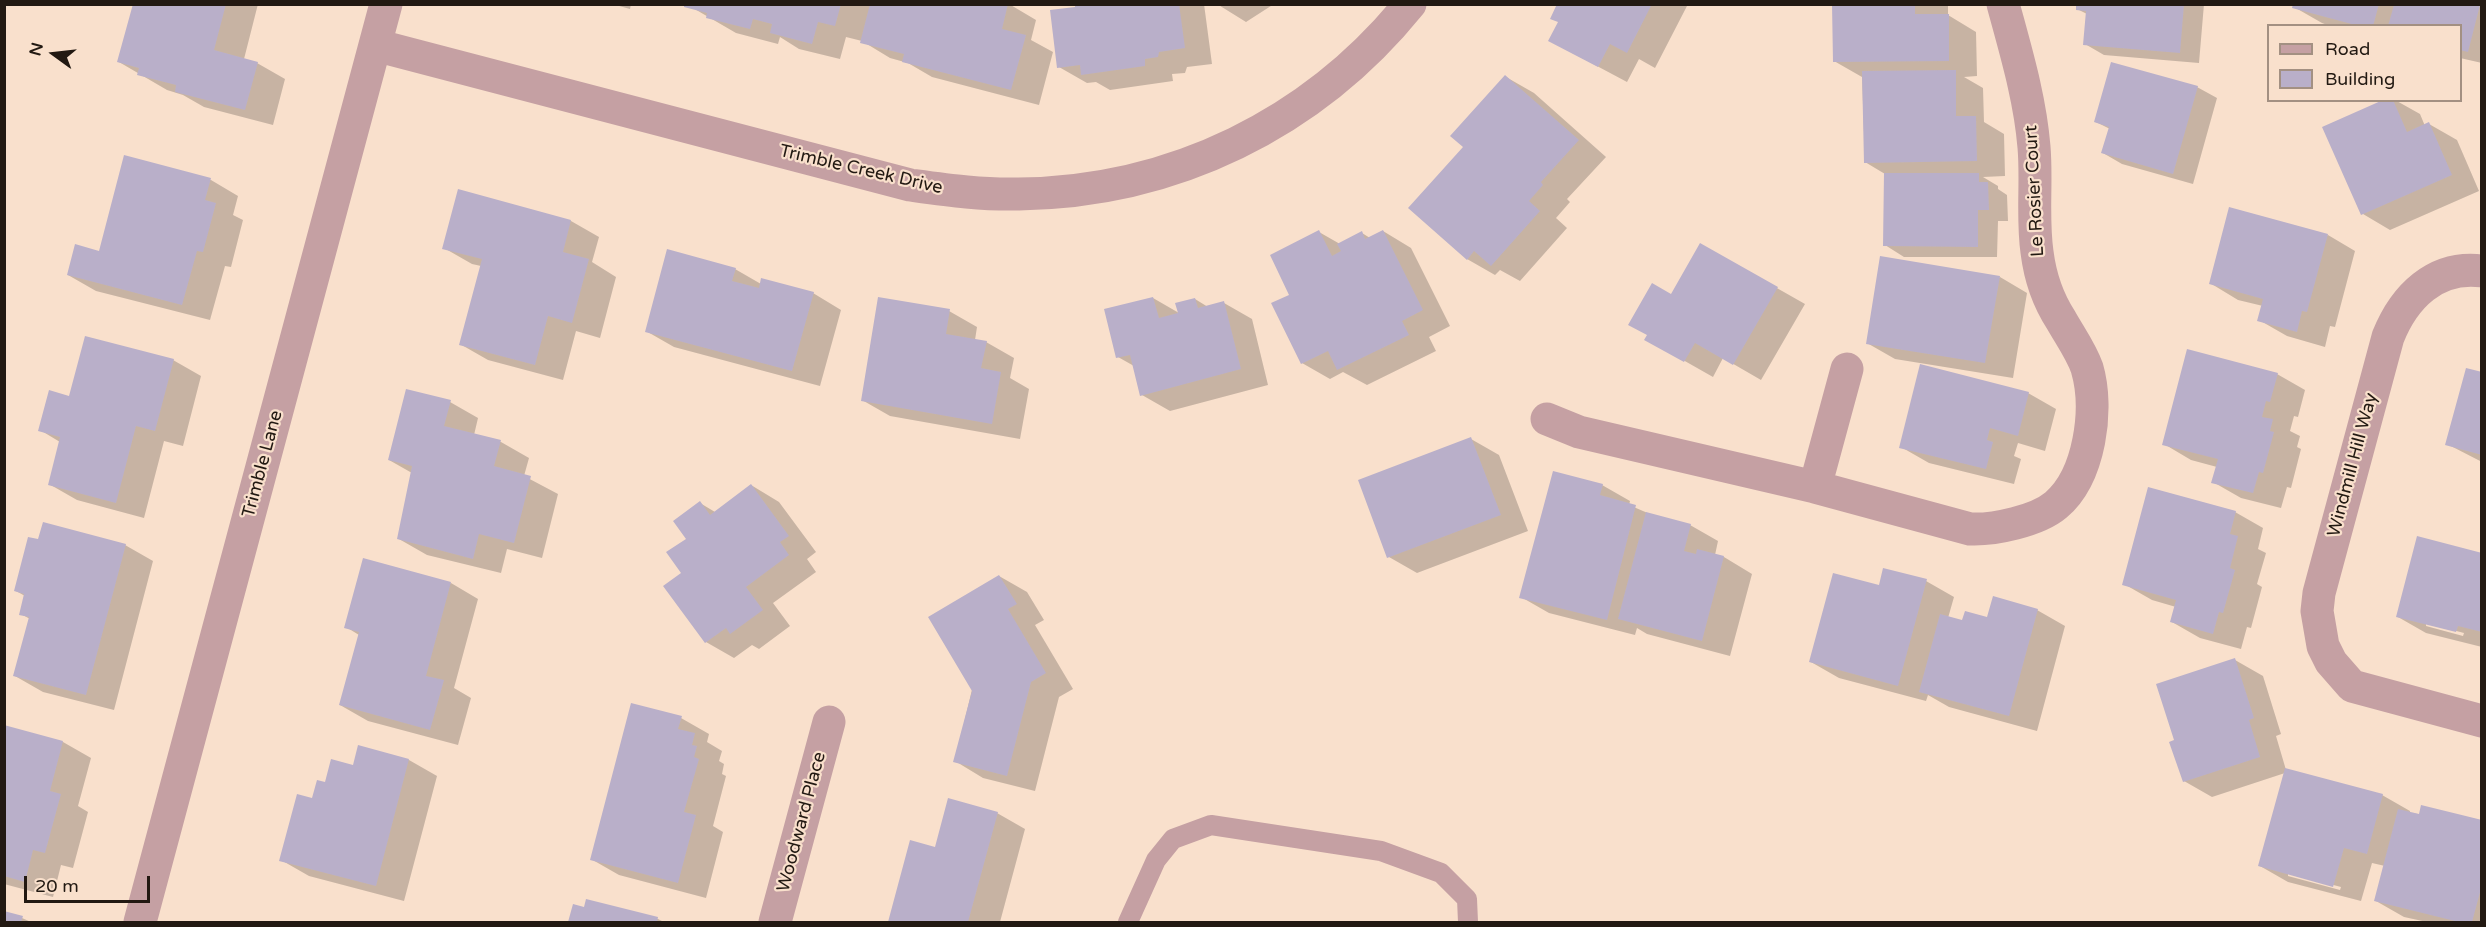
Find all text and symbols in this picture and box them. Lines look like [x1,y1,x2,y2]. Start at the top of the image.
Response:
north arrow [24,24,84,84]
legend [2267,24,2462,102]
text: Road [2325,38,2370,60]
text: N [25,41,48,58]
text: Building [2325,68,2395,90]
street label: Le Rosier Court [2021,125,2049,257]
street label: Trimble Creek Drive [777,141,945,199]
street label: Windmill Hill Way [2323,391,2383,539]
street label: Trimble Lane [238,408,288,520]
street label: Woodward Place [773,750,831,894]
scale bar [27,864,153,902]
text: 20 m [35,875,79,897]

